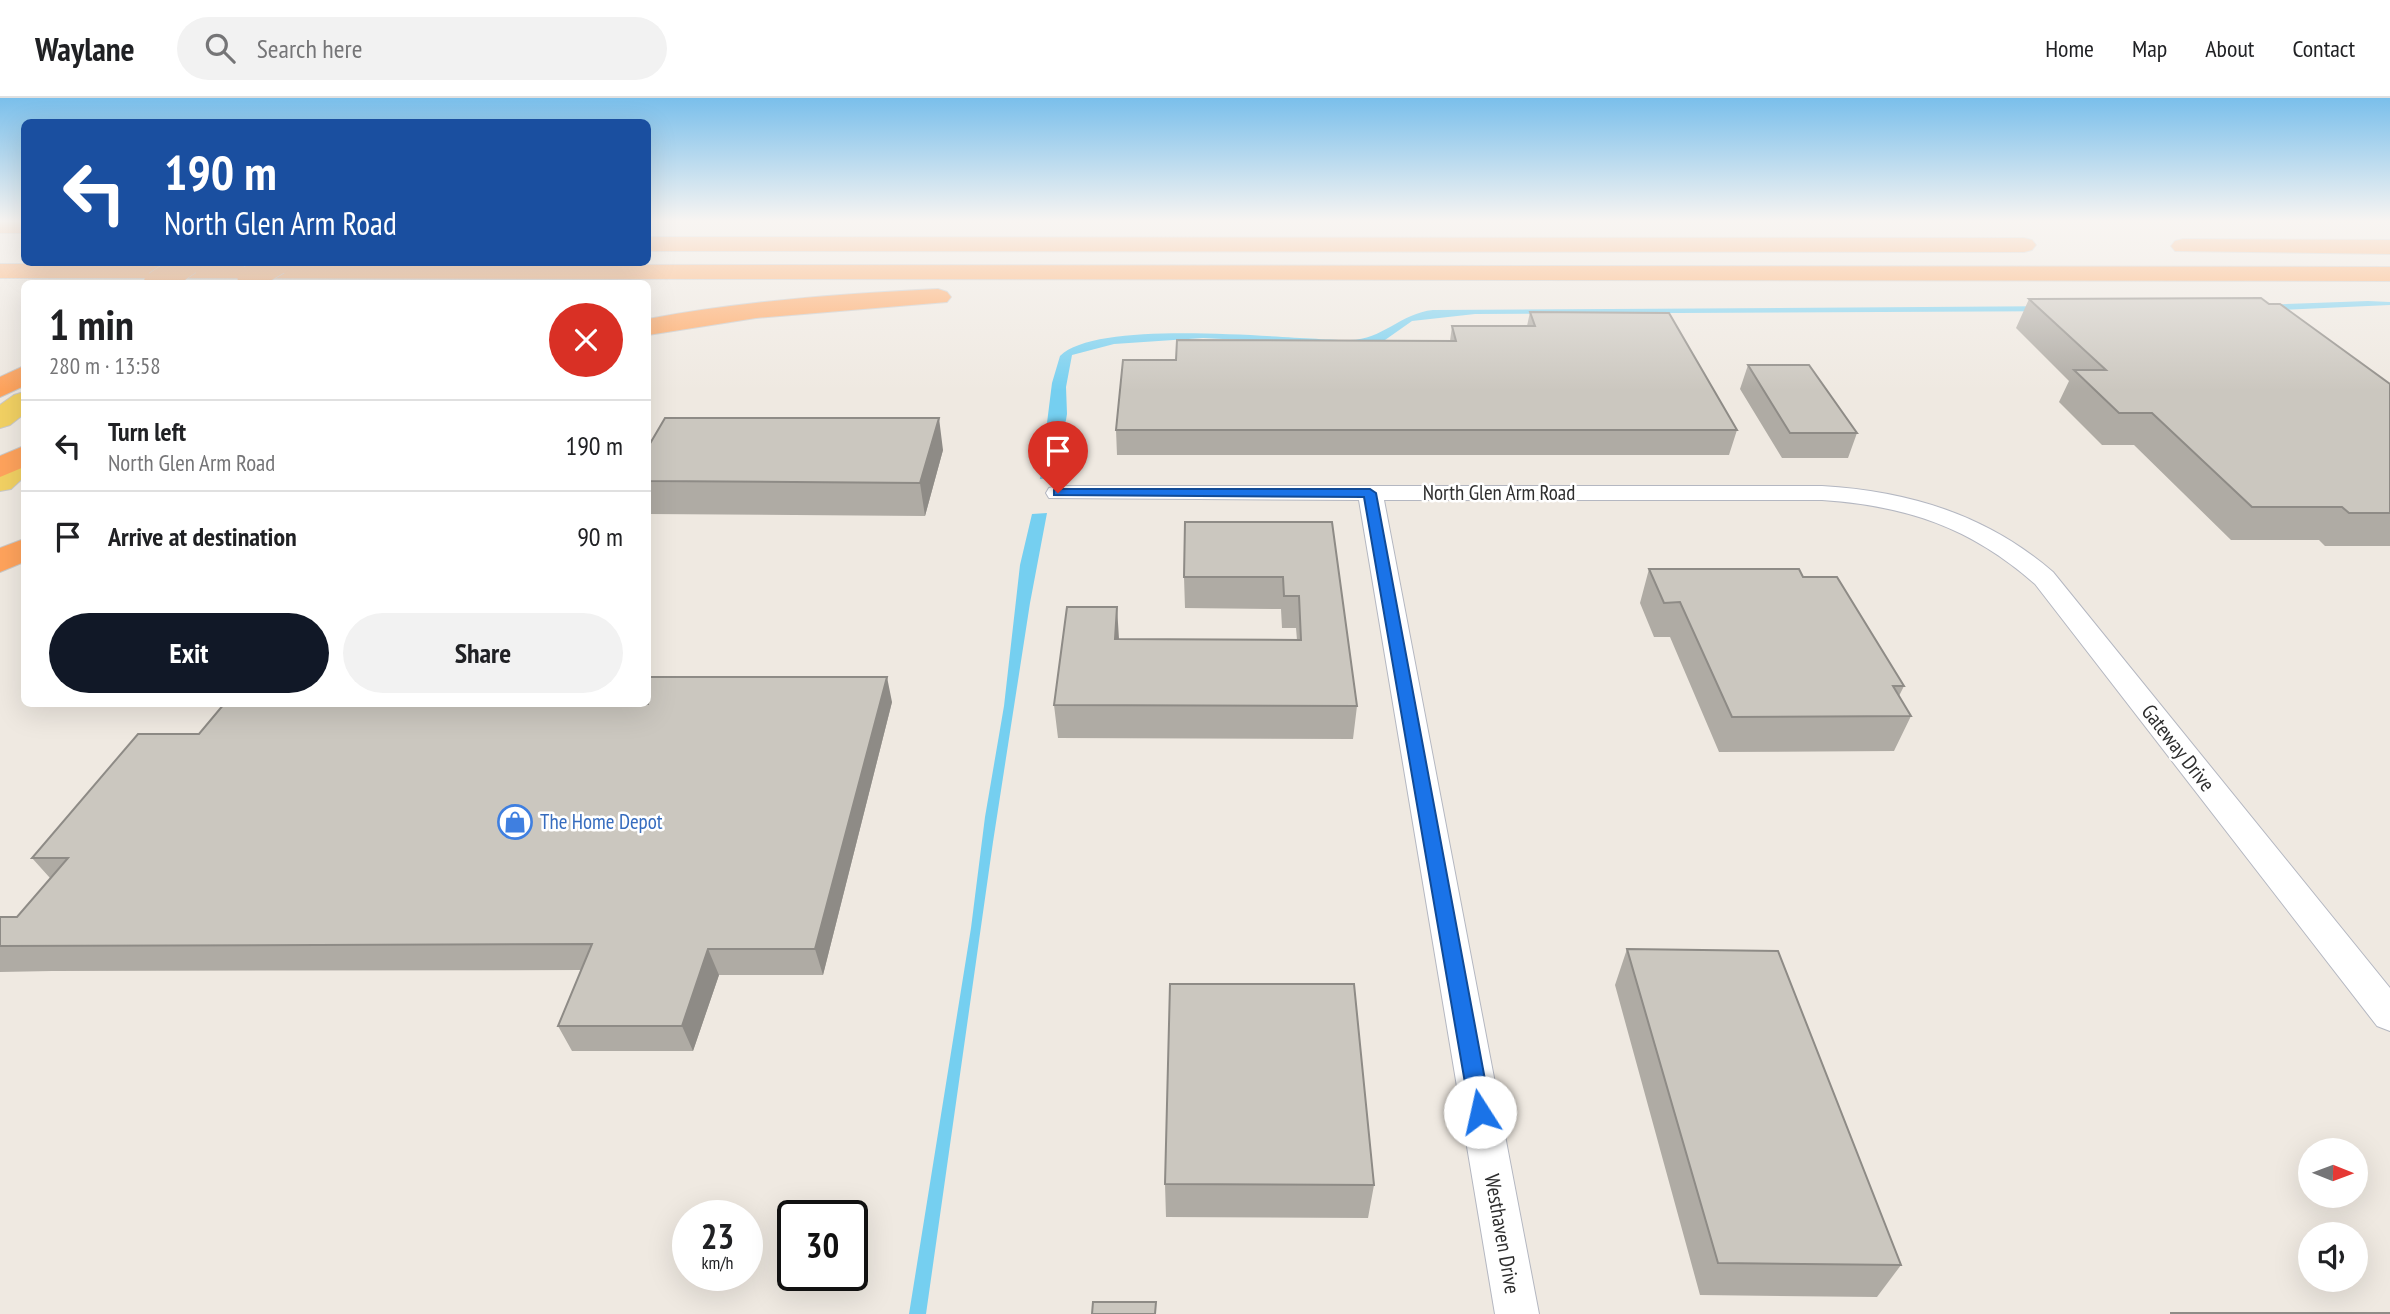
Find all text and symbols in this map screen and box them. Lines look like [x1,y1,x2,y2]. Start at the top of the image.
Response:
search box [177,17,667,80]
text: Waylane [35,27,135,70]
icon: search [201,29,239,67]
text: Search here [257,32,362,65]
text: Home [2045,33,2094,64]
text: Map [2132,33,2167,64]
text: About [2205,33,2254,64]
text: Contact [2292,33,2355,64]
text: 190 m [164,140,277,204]
icon: left [49,147,140,238]
text: North Glen Arm Road [164,202,397,244]
text: 1 min [49,297,134,352]
button: close [549,303,623,377]
text: 280 m · 13:58 [49,351,161,380]
text: Turn left [108,415,186,448]
pin [1028,421,1088,493]
icon: left [49,427,87,465]
text: 190 m [565,429,623,462]
icon: arrive [1039,432,1077,470]
text: North Glen Arm Road [108,448,275,477]
street label: North Glen Arm Road [1423,479,1575,506]
icon: arrive [49,518,87,556]
text: Arrive at destination [108,520,297,553]
text: 90 m [577,520,623,553]
button: Exit [49,613,329,693]
button: Share [343,613,623,693]
street label: Gateway Drive [2136,699,2221,797]
shop icon: The Home Depot [496,803,534,841]
place label: The Home Depot [540,808,663,835]
position arrow [1443,1075,1517,1149]
north arrow [2298,1138,2368,1208]
map controls [2298,1138,2368,1292]
street label: Westhaven Drive [1479,1172,1526,1296]
speed limit sign: 30 [777,1200,868,1291]
text: 23 [701,1213,734,1259]
button: sound [2298,1222,2368,1292]
text: km/h [702,1251,733,1274]

